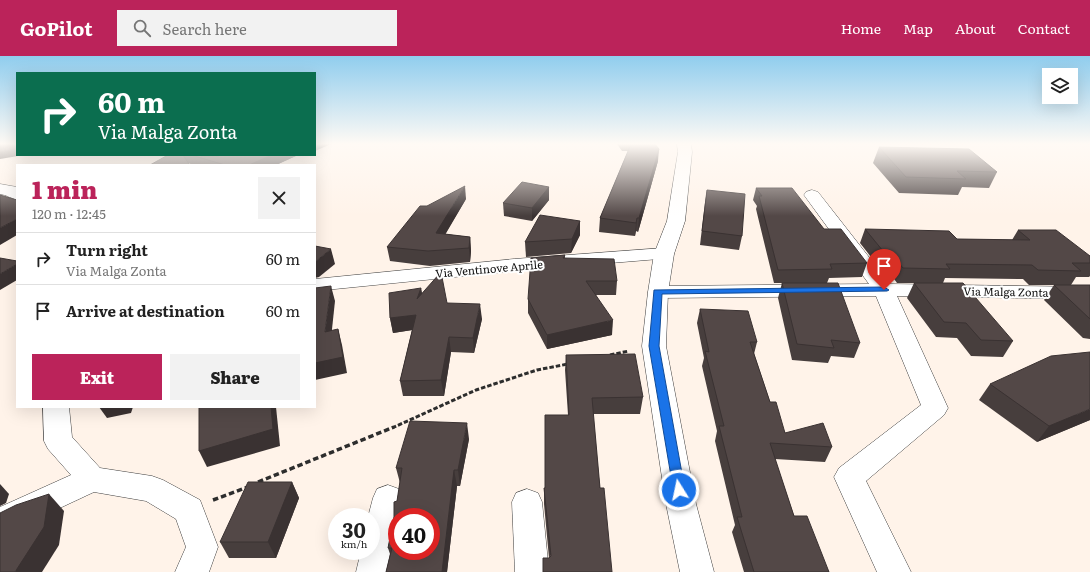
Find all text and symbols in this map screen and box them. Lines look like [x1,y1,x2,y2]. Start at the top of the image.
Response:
search box [117,10,397,46]
text: GoPilot [20,14,93,42]
icon: search [131,17,153,39]
text: Search here [163,17,247,40]
text: Home [841,18,881,38]
text: Map [903,18,933,38]
text: About [955,18,996,38]
text: Contact [1018,18,1070,38]
map controls [1042,68,1078,104]
button: layers [1042,68,1078,104]
text: 60 m [98,80,165,122]
icon: right [32,88,84,140]
text: Via Malga Zonta [98,118,237,145]
text: 1 min [32,171,97,206]
button: close [258,177,300,219]
text: 120 m · 12:45 [32,204,106,223]
text: Turn right [66,238,148,261]
text: 60 m [266,247,300,270]
icon: right [32,248,54,270]
pin [867,249,901,290]
street label: Via Ventinove Aprile [435,255,544,281]
icon: arrive [873,255,895,277]
text: Via Malga Zonta [66,261,167,280]
street label: Via Malga Zonta [963,282,1049,300]
text: Arrive at destination [66,299,225,322]
text: 60 m [266,299,300,322]
icon: arrive [32,300,54,322]
button: Exit [32,354,162,400]
button: Share [170,354,300,400]
position arrow [658,469,700,511]
speed limit sign: 40 [388,508,440,560]
text: 30 [342,514,366,544]
text: km/h [341,536,367,551]

